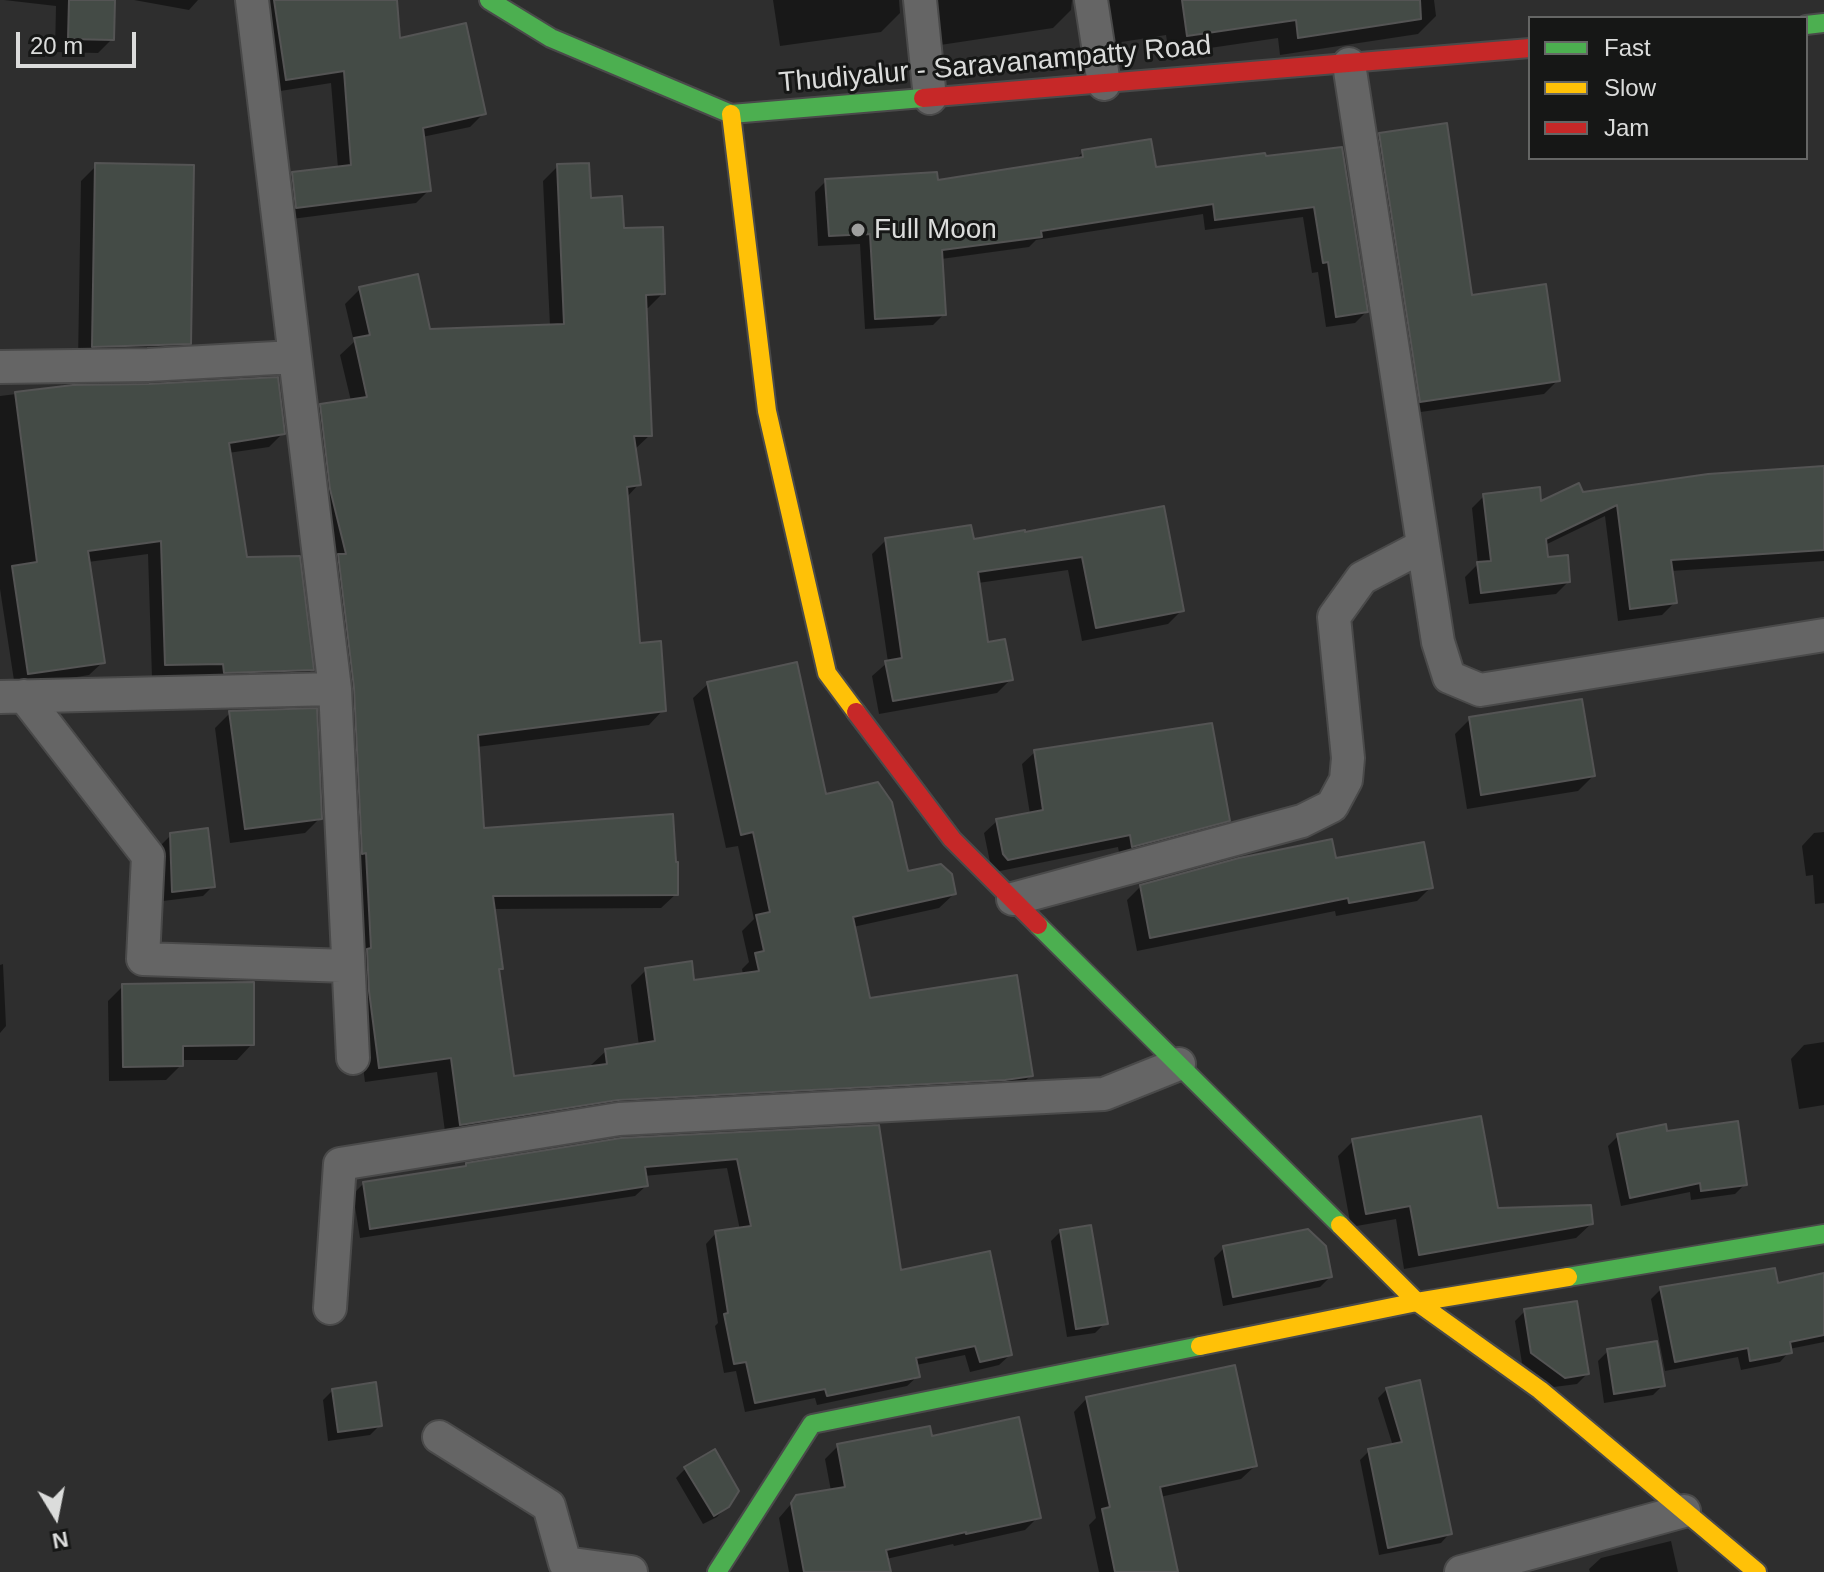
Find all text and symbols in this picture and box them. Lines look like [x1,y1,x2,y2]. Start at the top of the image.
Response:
scale bar [20,16,140,66]
legend [1528,16,1808,160]
street label: Thudiyalur - Saravanampatty Road [777,29,1213,101]
text: 20 m [30,32,83,59]
text: Fast [1604,34,1651,61]
text: Slow [1604,74,1656,101]
text: Jam [1604,114,1649,141]
place label: Full Moon [874,213,997,247]
marker: Full Moon [849,221,867,239]
north arrow [16,1476,96,1556]
text: N [50,1526,70,1554]

